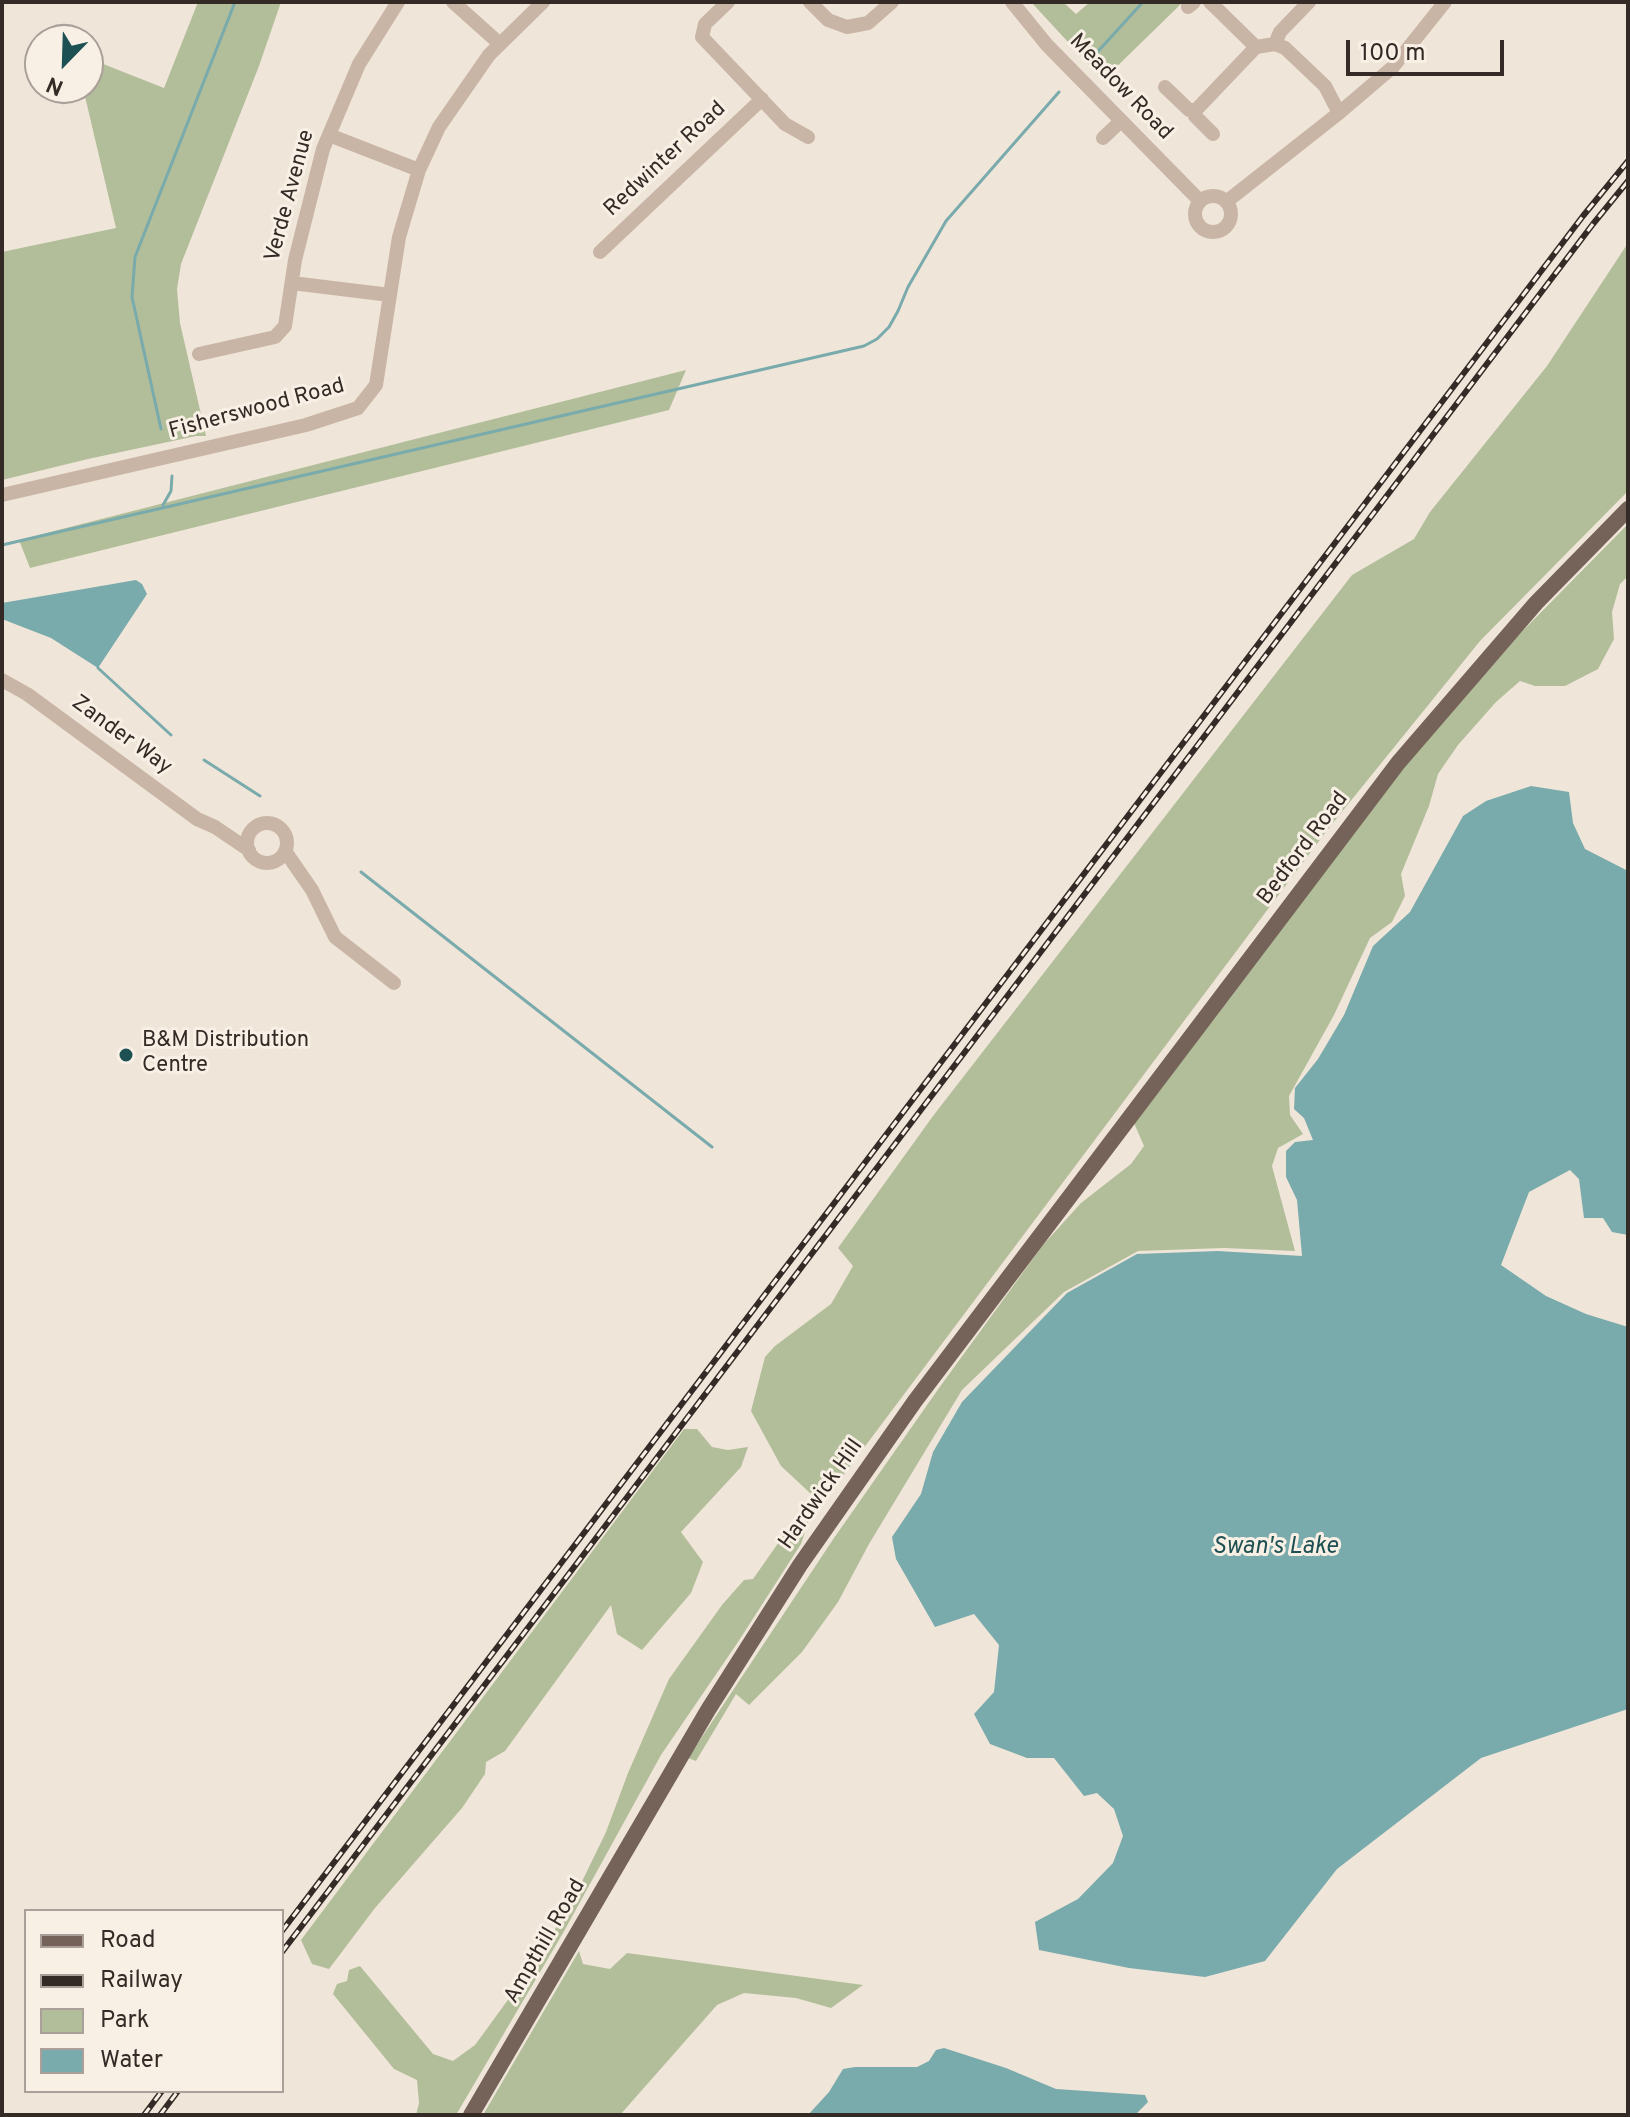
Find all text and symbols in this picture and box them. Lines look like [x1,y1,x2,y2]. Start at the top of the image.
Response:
north arrow [24,24,104,104]
scale bar [1350,24,1508,74]
street label: Meadow Road [1063,29,1177,147]
text: 100 m [1360,39,1426,69]
text: N [43,69,68,100]
street label: Redwinter Road [600,97,732,223]
street label: Verde Avenue [261,127,321,265]
street label: Fisherswood Road [166,374,348,446]
street label: Zander Way [65,691,177,781]
street label: Bedford Road [1253,787,1355,911]
place label: B&M Distribution Centre [142,1029,309,1080]
marker: B&M Distribution Centre [117,1046,135,1064]
street label: Hardwick Hill [774,1435,870,1555]
water label: Swan's Lake [1212,1534,1338,1562]
street label: Ampthill Road [500,1875,592,2009]
legend [24,1909,284,2093]
text: Road [100,1926,156,1956]
text: Railway [100,1966,183,1996]
text: Park [100,2006,150,2036]
text: Water [100,2046,163,2076]

